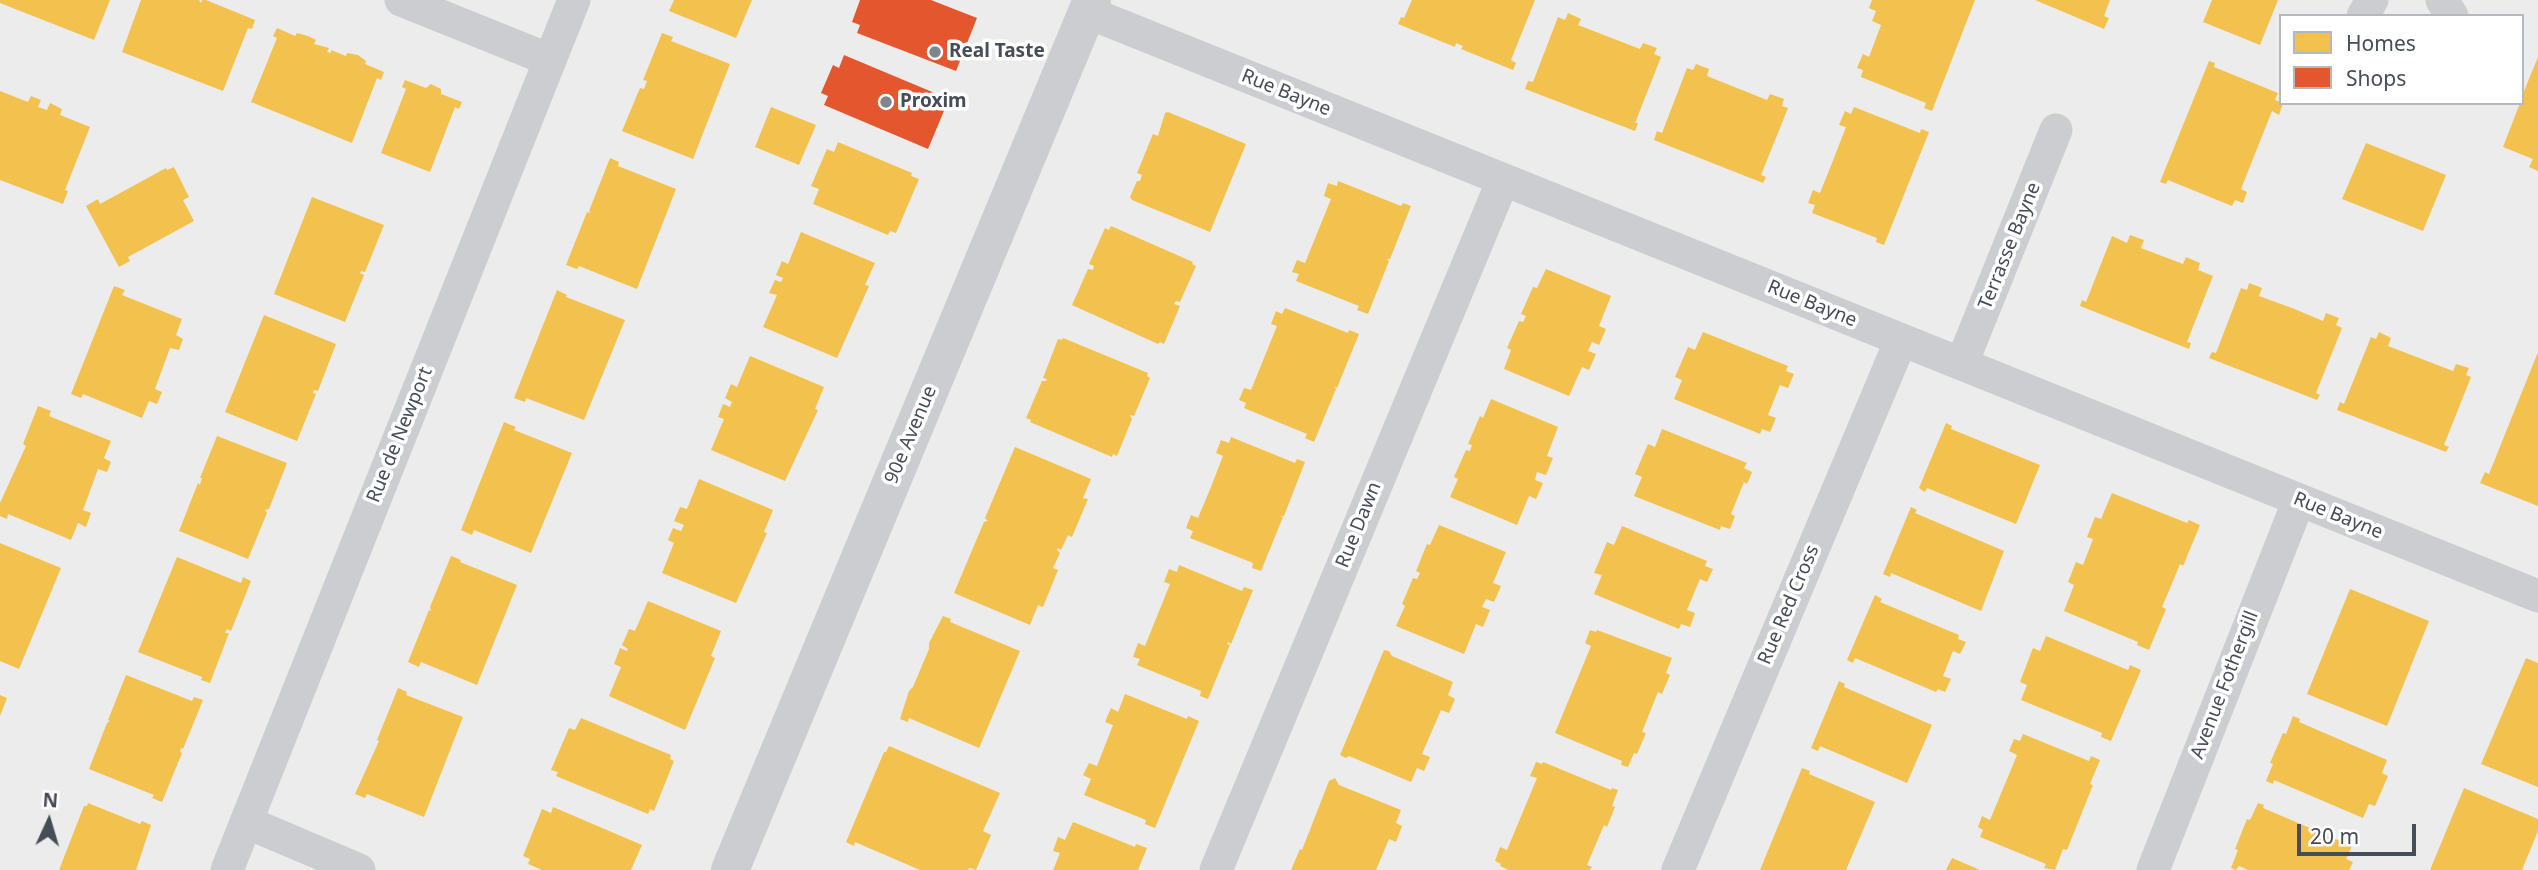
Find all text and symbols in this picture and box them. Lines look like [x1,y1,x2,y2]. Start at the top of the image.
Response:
legend [2279,14,2524,105]
text: Homes [2346,29,2416,57]
place label: Real Taste [949,41,1045,63]
marker: Real Taste [927,44,943,60]
text: Shops [2346,64,2406,92]
street label: Rue Bayne [1238,65,1334,121]
place label: Proxim [900,91,967,113]
marker: Proxim [878,94,894,110]
street label: Terrasse Bayne [1974,179,2046,313]
street label: Rue Bayne [1764,276,1860,332]
street label: Rue de Newport [362,364,438,506]
street label: 90e Avenue [880,383,942,487]
street label: Rue Dawn [1331,479,1387,571]
street label: Rue Bayne [2290,488,2386,544]
street label: Rue Red Cross [1754,542,1824,668]
street label: Avenue Fothergill [2186,608,2264,762]
north arrow [14,786,84,856]
text: N [42,787,59,814]
scale bar [2300,810,2419,854]
text: 20 m [2310,822,2359,850]

